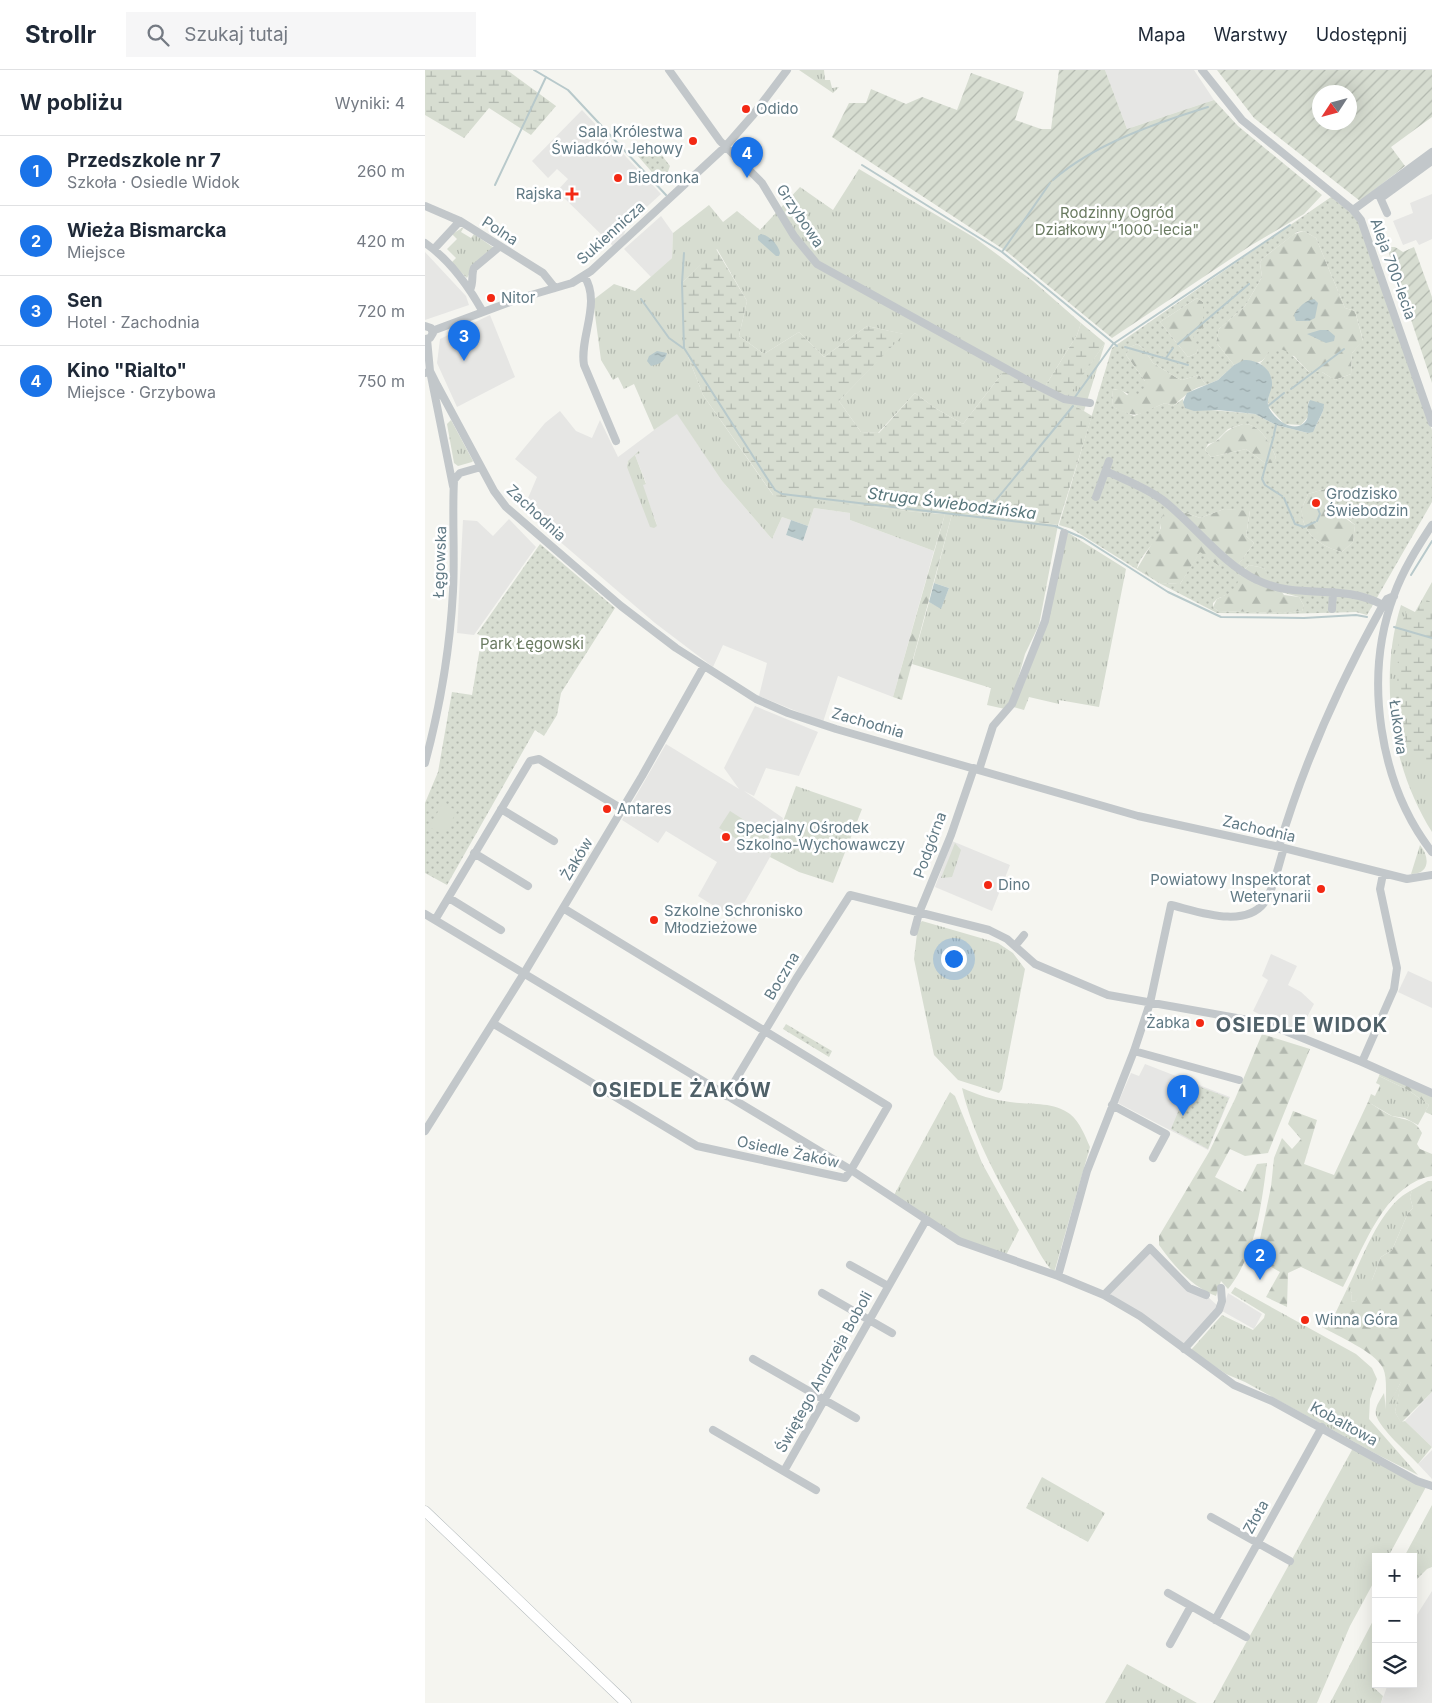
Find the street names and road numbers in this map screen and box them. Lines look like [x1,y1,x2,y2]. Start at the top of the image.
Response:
street label: Grzybowa [772,180,828,251]
street label: Sukiennicza [573,197,649,268]
street label: Polna [479,212,522,249]
street label: Aleja 700-lecia [1366,216,1421,322]
street label: Zachodnia [503,480,570,545]
street label: Łęgowska [429,525,450,599]
street label: Łukowa [1385,698,1412,756]
street label: Zachodnia [830,703,907,742]
street label: Podgórna [909,809,950,881]
street label: Zachodnia [1221,811,1297,846]
street label: Żaków [556,834,597,884]
street label: Boczna [760,948,803,1003]
street label: Osiedle Żaków [735,1131,841,1172]
street label: Świętego Andrzeja Boboli [771,1288,876,1456]
street label: Kobaltowa [1307,1397,1381,1450]
street label: Złota [1239,1497,1272,1537]

